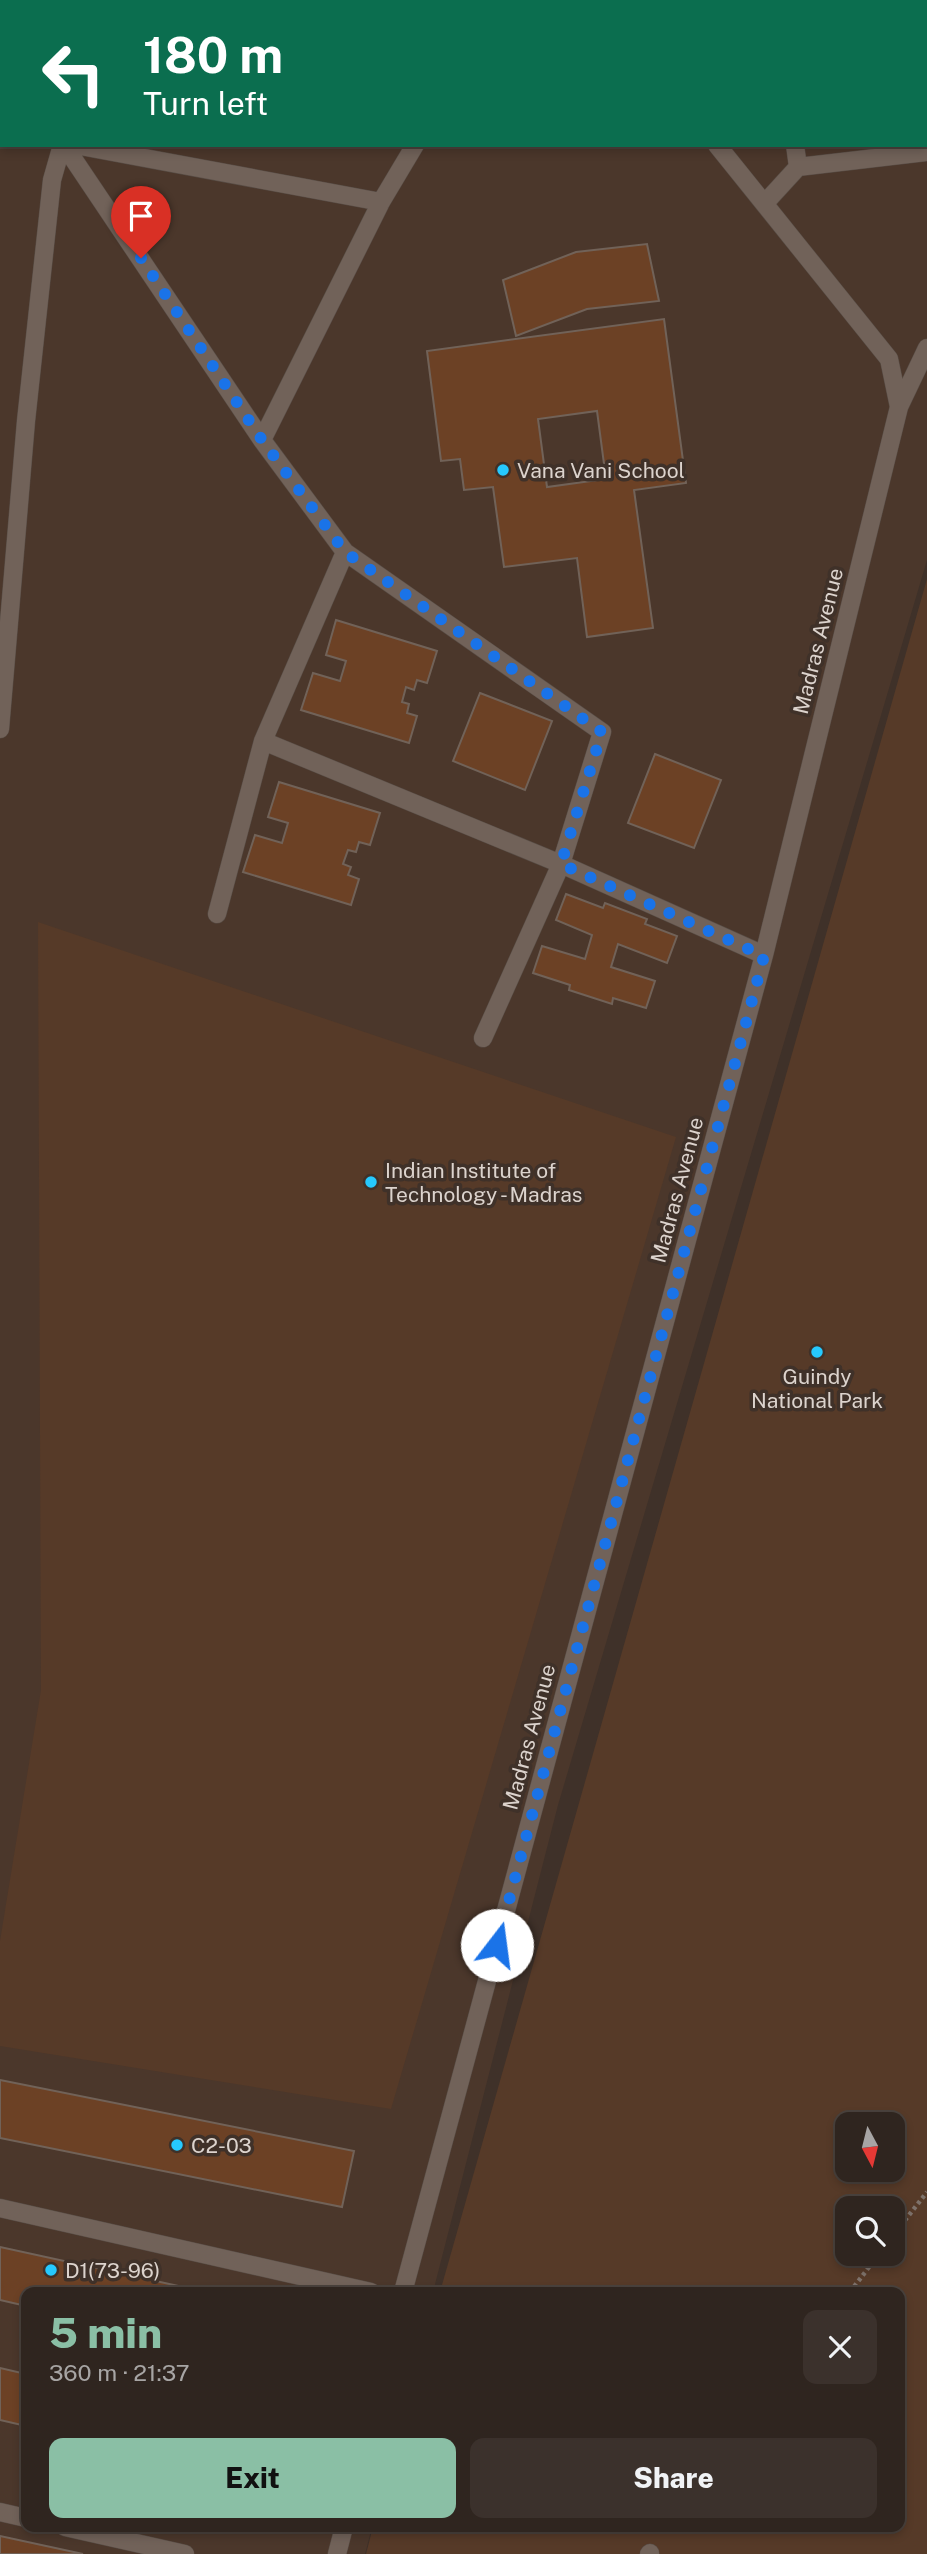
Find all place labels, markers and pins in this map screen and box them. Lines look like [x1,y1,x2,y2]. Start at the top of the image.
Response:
pin [111,186,171,258]
place label: Vana Vani School [517,458,685,483]
marker: Vana Vani School [495,462,511,478]
place label: Indian Institute of Technology - Madras [385,1158,582,1207]
marker: Indian Institute of Technology - Madras [363,1174,379,1190]
marker: Guindy National Park [809,1344,825,1360]
place label: Guindy National Park [751,1364,883,1413]
place label: C2-03 [191,2133,252,2158]
marker: C2-03 [169,2137,185,2153]
place label: D1(73-96) [65,2258,160,2283]
marker: D1(73-96) [43,2262,59,2278]

